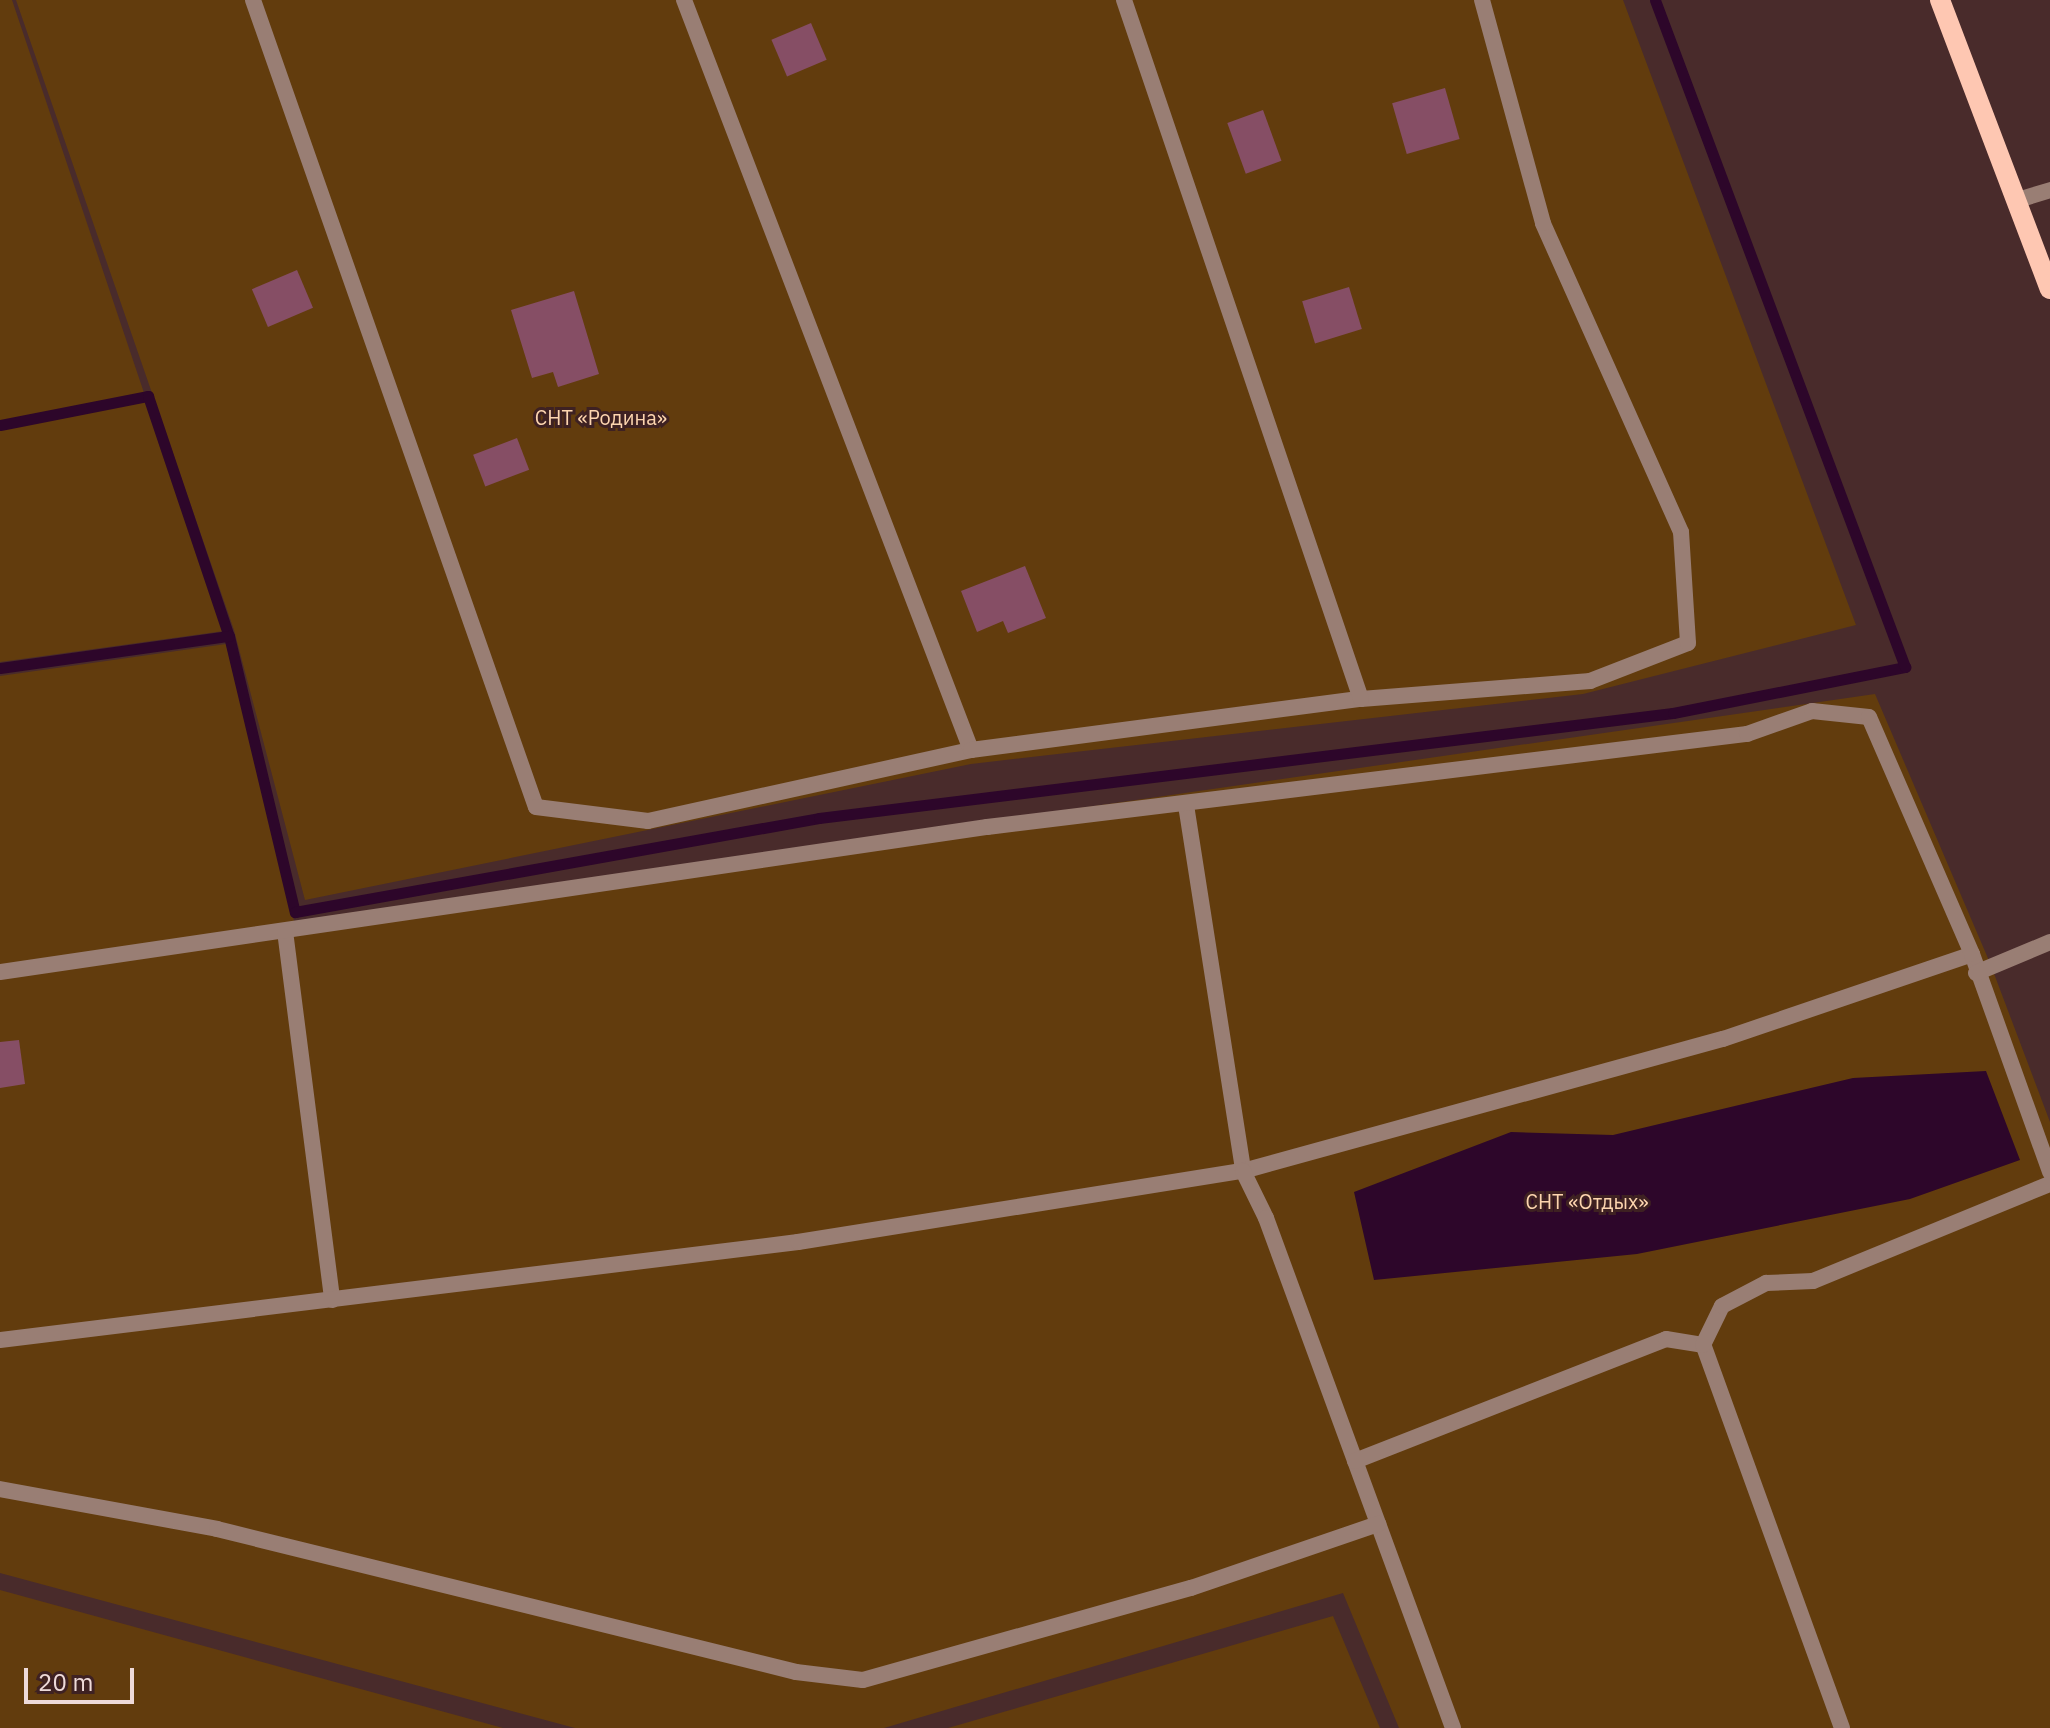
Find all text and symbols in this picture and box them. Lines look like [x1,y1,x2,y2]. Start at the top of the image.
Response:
park label: СНТ «Родина» [535,405,667,429]
park label: СНТ «Отдых» [1526,1189,1648,1213]
scale bar [28,1652,138,1702]
text: 20 m [38,1666,93,1698]

